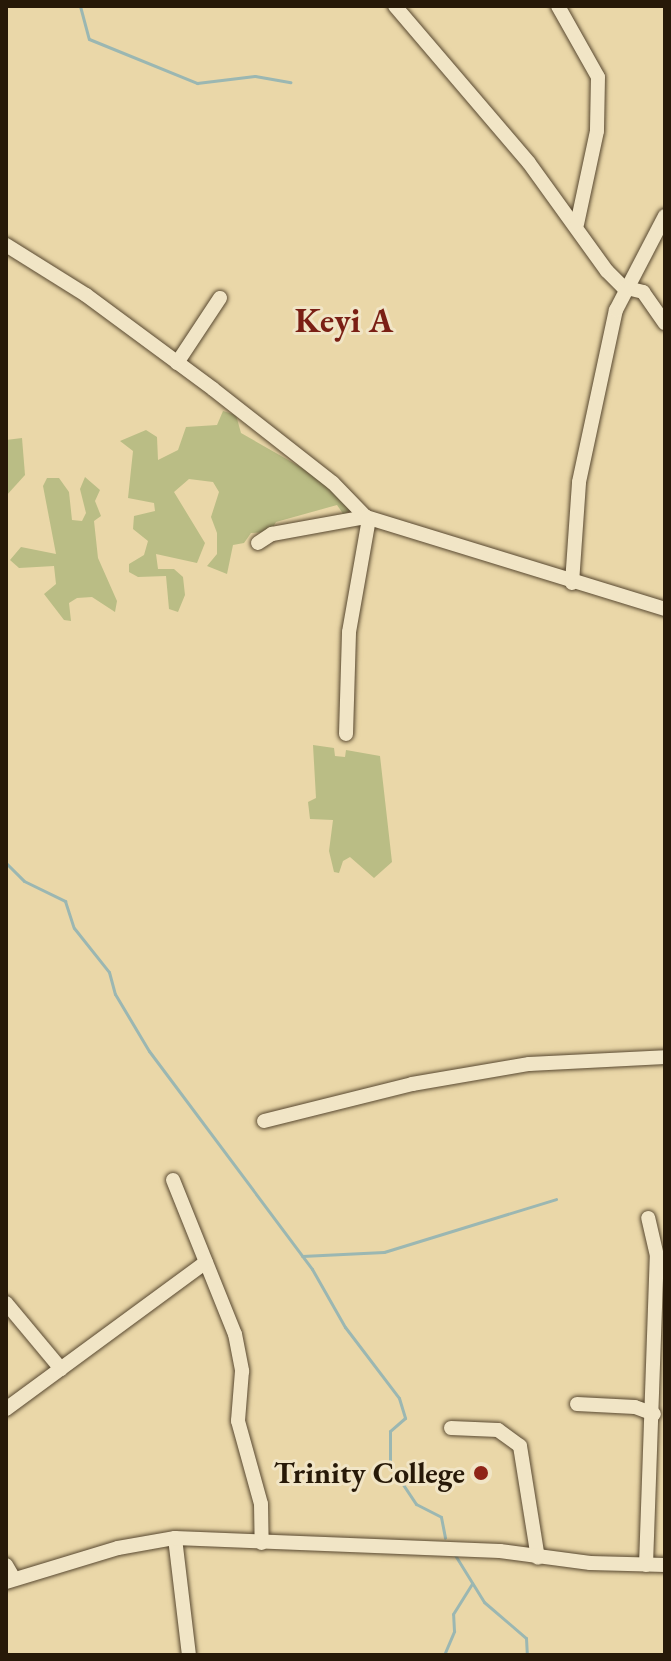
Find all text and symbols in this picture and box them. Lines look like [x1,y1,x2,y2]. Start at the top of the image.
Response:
district label: Keyi A [295,301,393,341]
place label: Trinity College [274,1455,465,1491]
marker: Trinity College [472,1464,490,1482]

